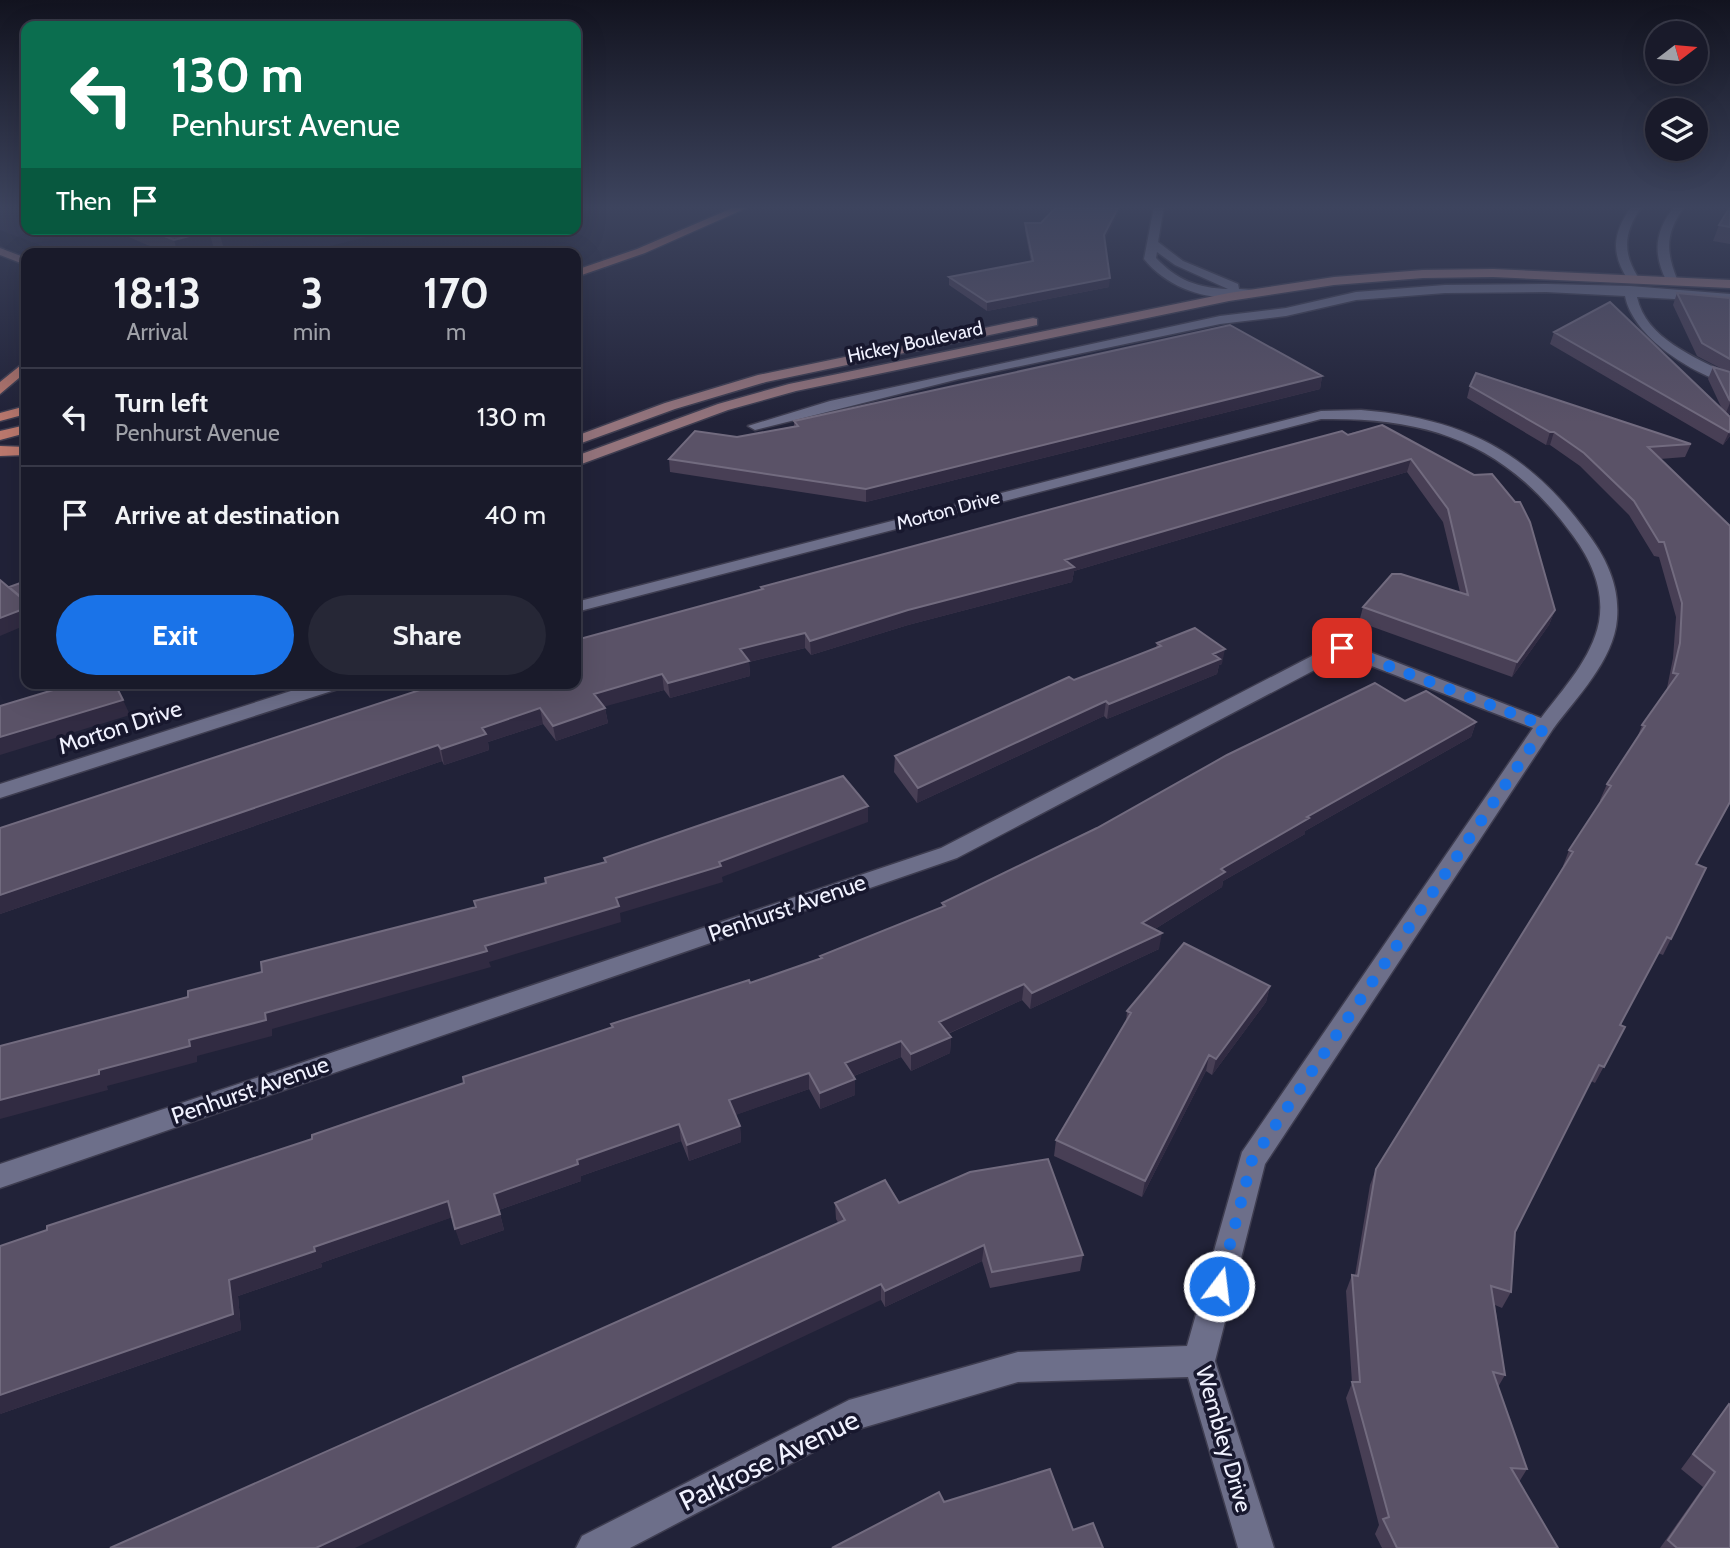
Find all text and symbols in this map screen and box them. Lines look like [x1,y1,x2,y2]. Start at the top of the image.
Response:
north arrow [1645,21,1708,84]
map controls [1645,21,1708,161]
text: 130 m [171,45,304,104]
icon: left [56,49,147,140]
button: layers [1645,98,1708,161]
text: Penhurst Avenue [171,105,400,144]
icon: arrive [126,182,164,220]
text: Then [56,185,112,217]
text: 18:13 [113,267,201,319]
text: 3 [301,267,323,319]
text: 170 [423,267,489,319]
street label: Hickey Boulevard [845,316,985,368]
text: Arrival [126,318,188,346]
text: min [293,318,331,346]
text: m [446,318,466,346]
text: Turn left [115,387,208,419]
icon: left [56,398,94,436]
text: 130 m [477,401,546,433]
text: Penhurst Avenue [115,419,280,447]
street label: Morton Drive [894,485,1002,535]
icon: arrive [56,496,94,534]
text: Arrive at destination [115,499,340,531]
text: 40 m [484,499,546,531]
button: Exit [56,595,294,675]
button: Share [308,595,546,675]
pin [1312,618,1372,678]
icon: arrive [1323,629,1361,667]
street label: Morton Drive [55,694,186,760]
street label: Penhurst Avenue [705,868,870,948]
street label: Penhurst Avenue [168,1050,333,1130]
position arrow [1182,1249,1256,1323]
street label: Wembley Drive [1190,1363,1258,1516]
street label: Parkrose Avenue [674,1402,864,1518]

